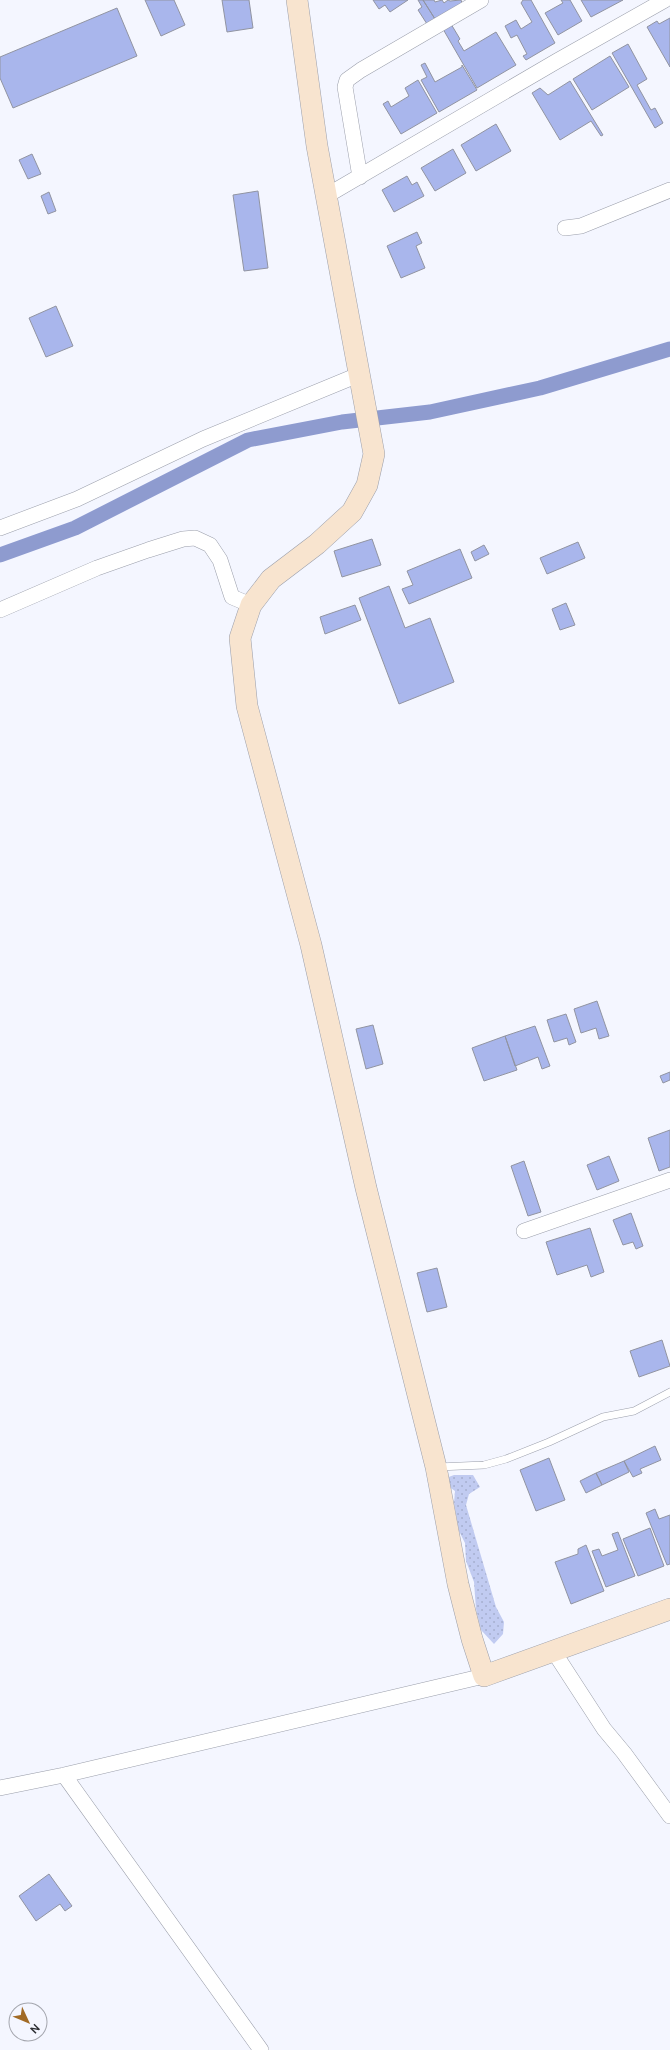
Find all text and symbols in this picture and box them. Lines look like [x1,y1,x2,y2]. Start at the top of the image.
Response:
north arrow [8,2002,48,2042]
text: N [27,2021,43,2037]

